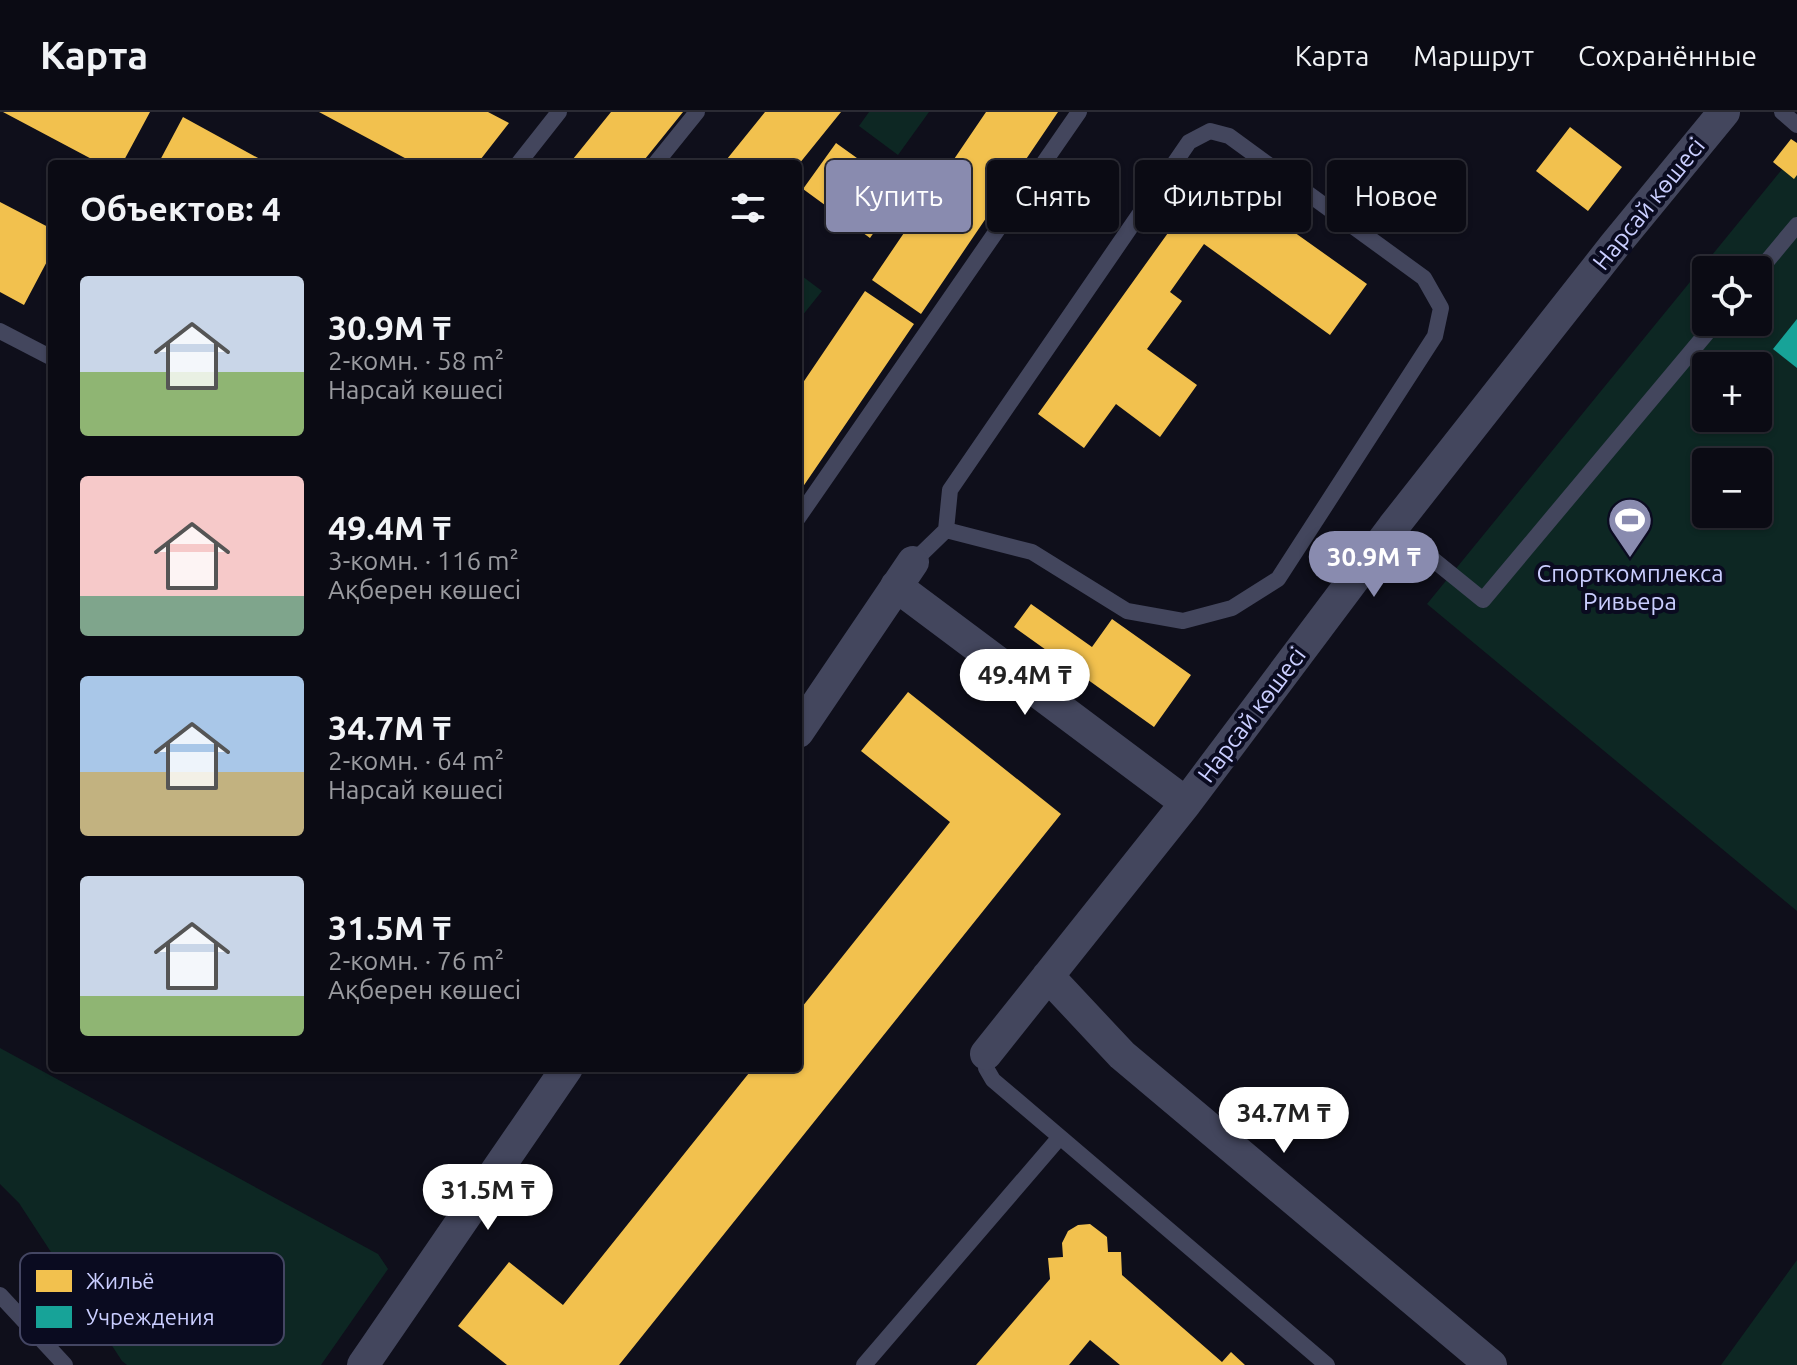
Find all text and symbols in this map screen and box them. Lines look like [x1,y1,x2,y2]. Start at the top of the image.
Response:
text: Карта [40,34,148,76]
text: Карта [1295,40,1369,71]
text: Маршрут [1413,40,1534,71]
text: Сохранённые [1578,40,1757,71]
street label: Нарсай көшесі [1587,132,1710,275]
chip: Купить [826,160,971,232]
chip: Снять [987,160,1119,232]
chip: Фильтры [1135,160,1311,232]
chip: Новое [1327,160,1466,232]
icon: filters [726,186,770,230]
text: Объектов: 4 [80,189,281,227]
map controls [1692,256,1772,528]
button: locate [1692,256,1772,336]
icon: home [144,308,240,404]
text: 30.9M ₸ [328,308,451,346]
text: 2-комн. · 58 m² [328,346,504,375]
button: + [1692,352,1772,432]
text: Нарсай көшесі [328,375,503,404]
button: − [1692,448,1772,528]
sports icon: Спорткомплекса Ривьера [1606,496,1654,559]
icon: home [144,508,240,604]
text: 49.4M ₸ [328,508,451,546]
pin: 30.9M ₸ [1300,531,1448,599]
text: 30.9M ₸ [1327,542,1421,571]
text: 3-комн. · 116 m² [328,546,519,575]
place label: Спорткомплекса Ривьера [1536,560,1724,615]
text: Ақберен көшесі [328,575,521,604]
street label: Нарсай көшесі [1192,642,1311,787]
pin: 49.4M ₸ [951,649,1099,717]
text: 49.4M ₸ [978,660,1072,689]
icon: home [144,708,240,804]
text: 34.7M ₸ [328,708,451,746]
text: 2-комн. · 64 m² [328,746,504,775]
text: Нарсай көшесі [328,775,503,804]
icon: home [144,908,240,1004]
text: 31.5M ₸ [328,908,451,946]
text: 2-комн. · 76 m² [328,946,504,975]
text: Ақберен көшесі [328,975,521,1004]
pin: 34.7M ₸ [1210,1087,1358,1155]
text: 34.7M ₸ [1237,1098,1331,1127]
pin: 31.5M ₸ [414,1164,562,1232]
text: 31.5M ₸ [441,1175,535,1204]
legend [20,1253,284,1345]
text: Жильё [86,1268,154,1293]
text: Учреждения [86,1304,214,1329]

